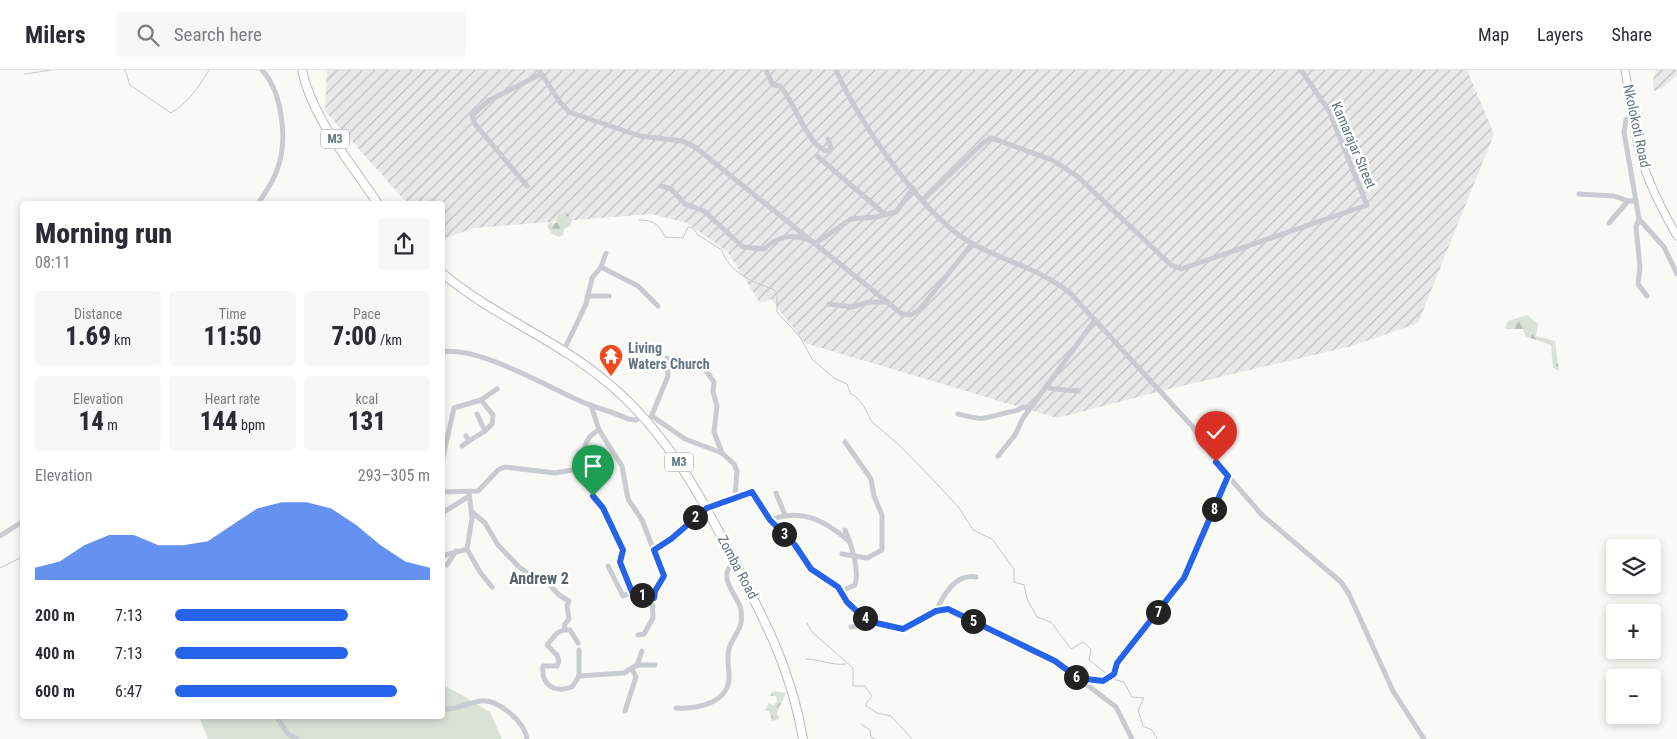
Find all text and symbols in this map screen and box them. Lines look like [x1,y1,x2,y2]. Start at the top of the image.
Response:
search box [116,12,466,57]
text: Milers [25,21,86,49]
icon: search [134,21,162,49]
text: Search here [174,23,262,46]
text: Map [1478,24,1509,45]
text: Layers [1537,24,1584,45]
text: Share [1612,24,1652,45]
street label: Nkolokoti Road [1620,83,1654,169]
street label: Kamarajar Street [1329,99,1379,191]
road number: M3 [321,130,349,148]
text: Morning run [35,217,172,250]
button: share [378,218,430,270]
text: 08:11 [35,253,70,272]
text: Distance [74,306,122,322]
text: Time [219,306,246,322]
text: Pace [353,306,381,322]
text: 1.69 [65,322,111,351]
text: 11:50 [204,322,261,351]
text: 7:00 [332,322,377,351]
text: km [111,332,131,348]
text: /km [377,332,402,348]
place label: Living Waters Church [628,340,710,372]
temple icon: Living Waters Church [598,343,624,377]
text: Elevation [73,391,123,407]
text: Heart rate [205,391,260,407]
text: kcal [356,391,378,407]
text: 14 [79,407,104,436]
text: 144 [200,407,238,436]
text: 131 [348,407,386,436]
pin [1195,411,1237,462]
text: m [104,417,118,433]
text: bpm [238,417,265,433]
icon: check [1202,418,1230,446]
pin [572,445,614,496]
icon: arrive [579,452,607,480]
road number: M3 [665,452,693,472]
text: Elevation [35,466,93,485]
text: 293–305 m [358,466,430,485]
pin: 8 [1202,496,1226,522]
text: 8 [1211,501,1218,517]
pin: 2 [682,504,708,530]
text: 2 [692,509,699,525]
pin: 3 [772,522,796,546]
text: 3 [781,526,788,542]
street label: Zomba Road [715,532,761,602]
map controls [1606,539,1661,724]
button: layers [1606,539,1661,594]
district label: Andrew 2 [509,569,569,588]
pin: 1 [630,582,654,608]
text: 1 [639,587,646,603]
pin: 7 [1146,600,1170,624]
text: 7 [1155,604,1162,620]
button: + [1606,604,1661,659]
text: 200 m [35,606,75,625]
text: 7:13 [115,606,142,625]
pin: 4 [852,606,878,630]
pin: 5 [960,608,986,634]
text: 4 [862,610,869,626]
text: 5 [970,613,977,629]
text: 400 m [35,644,75,663]
text: 7:13 [115,644,142,663]
pin: 6 [1064,664,1088,690]
text: 6 [1073,669,1080,685]
button: − [1606,669,1661,724]
text: 600 m [35,682,75,701]
text: 6:47 [115,682,142,701]

